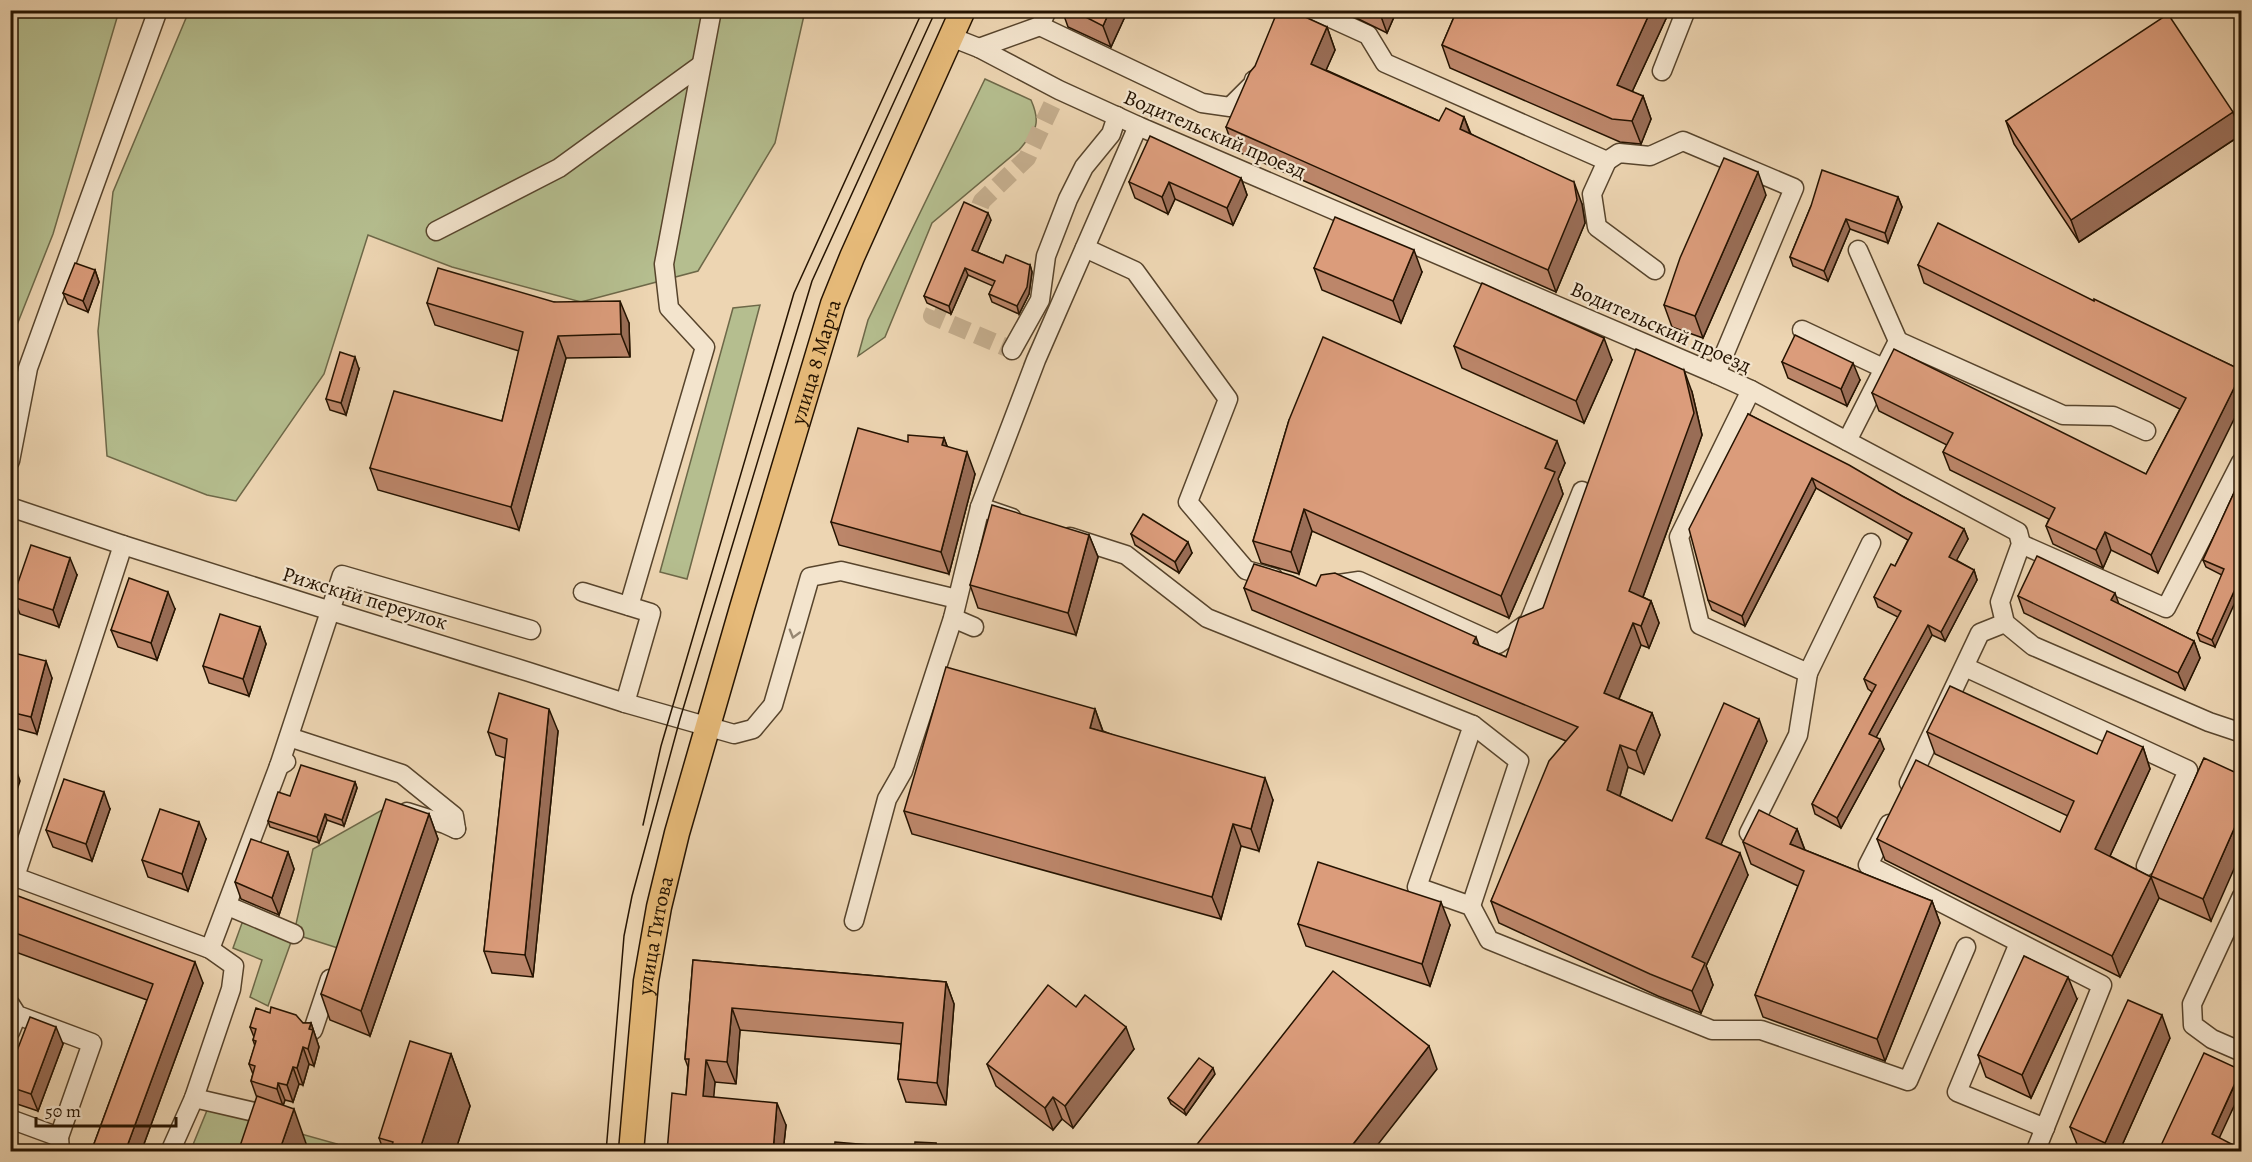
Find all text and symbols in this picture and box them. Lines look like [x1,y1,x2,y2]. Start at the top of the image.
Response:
street label: Водительский проезд [1120,83,1310,185]
street label: Водительский проезд [1566,274,1756,380]
street label: улица 8 Марта [783,296,848,429]
street label: Рижский переулок [279,560,451,636]
one-way arrow [789,628,801,638]
street label: улица Титова [631,873,680,997]
scale bar [36,1090,176,1128]
text: 50 m [45,1099,81,1123]

